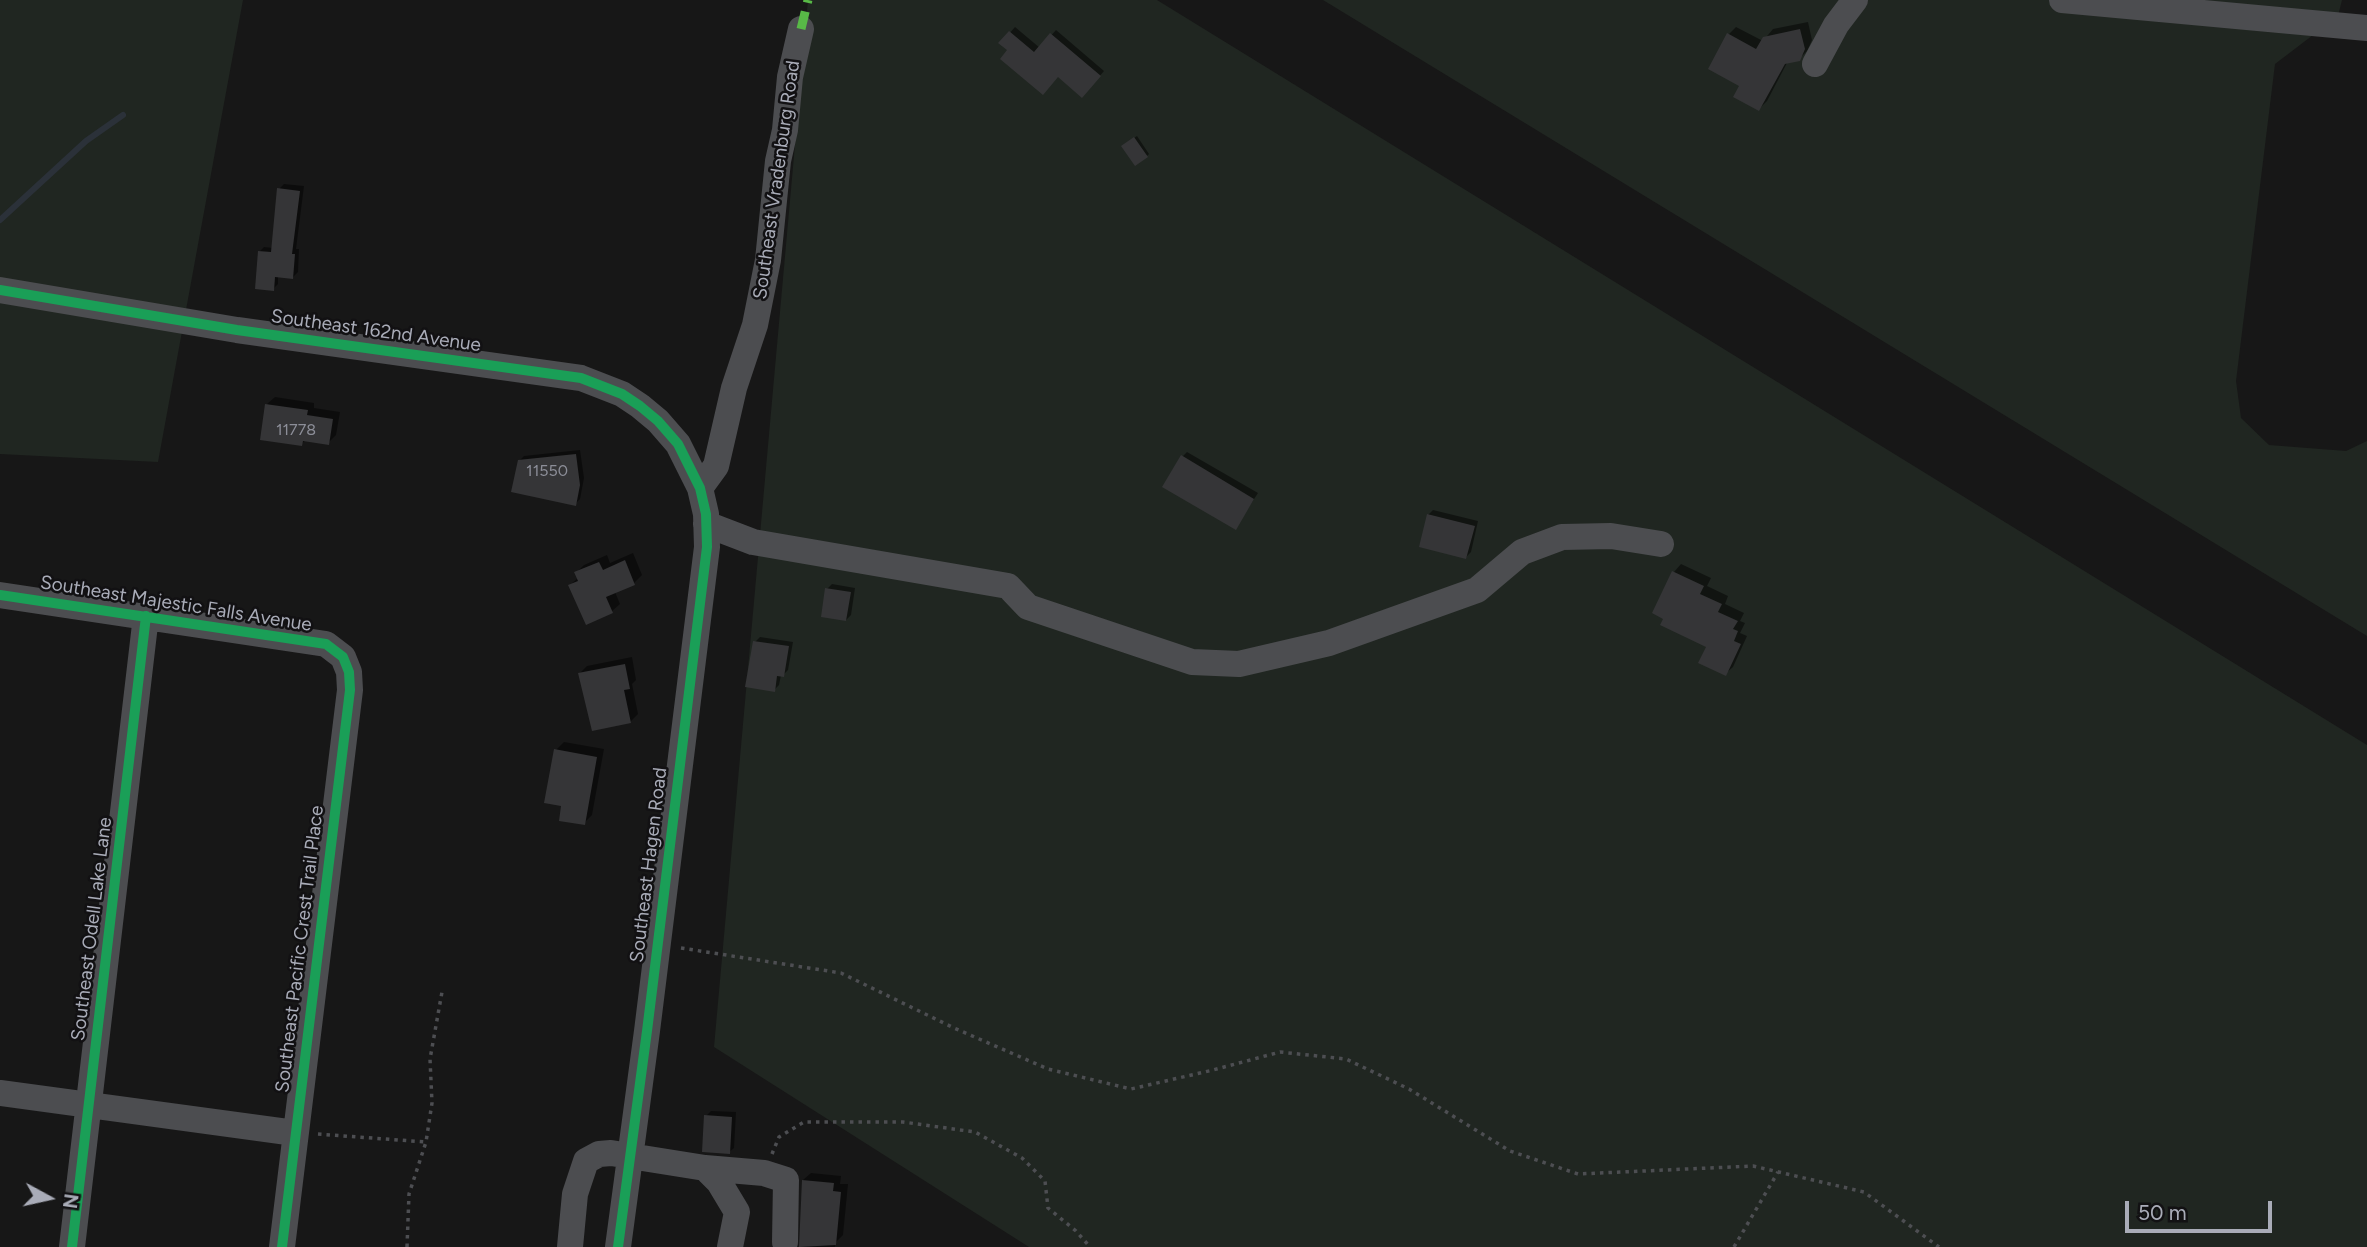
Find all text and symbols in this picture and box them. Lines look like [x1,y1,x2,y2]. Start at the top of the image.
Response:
street label: Southeast Vradenburg Road [749,59,805,301]
street label: Southeast 162nd Avenue [270,305,482,357]
house number: 11778 [276,420,316,440]
house number: 11550 [526,461,568,481]
street label: Southeast Majestic Falls Avenue [39,571,313,637]
street label: Southeast Hagen Road [626,766,672,964]
street label: Southeast Pacific Crest Trail Place [271,804,329,1094]
street label: Southeast Odell Lake Lane [67,816,117,1042]
north arrow [14,1163,84,1233]
scale bar [2129,1188,2276,1232]
text: N [58,1192,83,1210]
text: 50 m [2138,1200,2187,1225]

